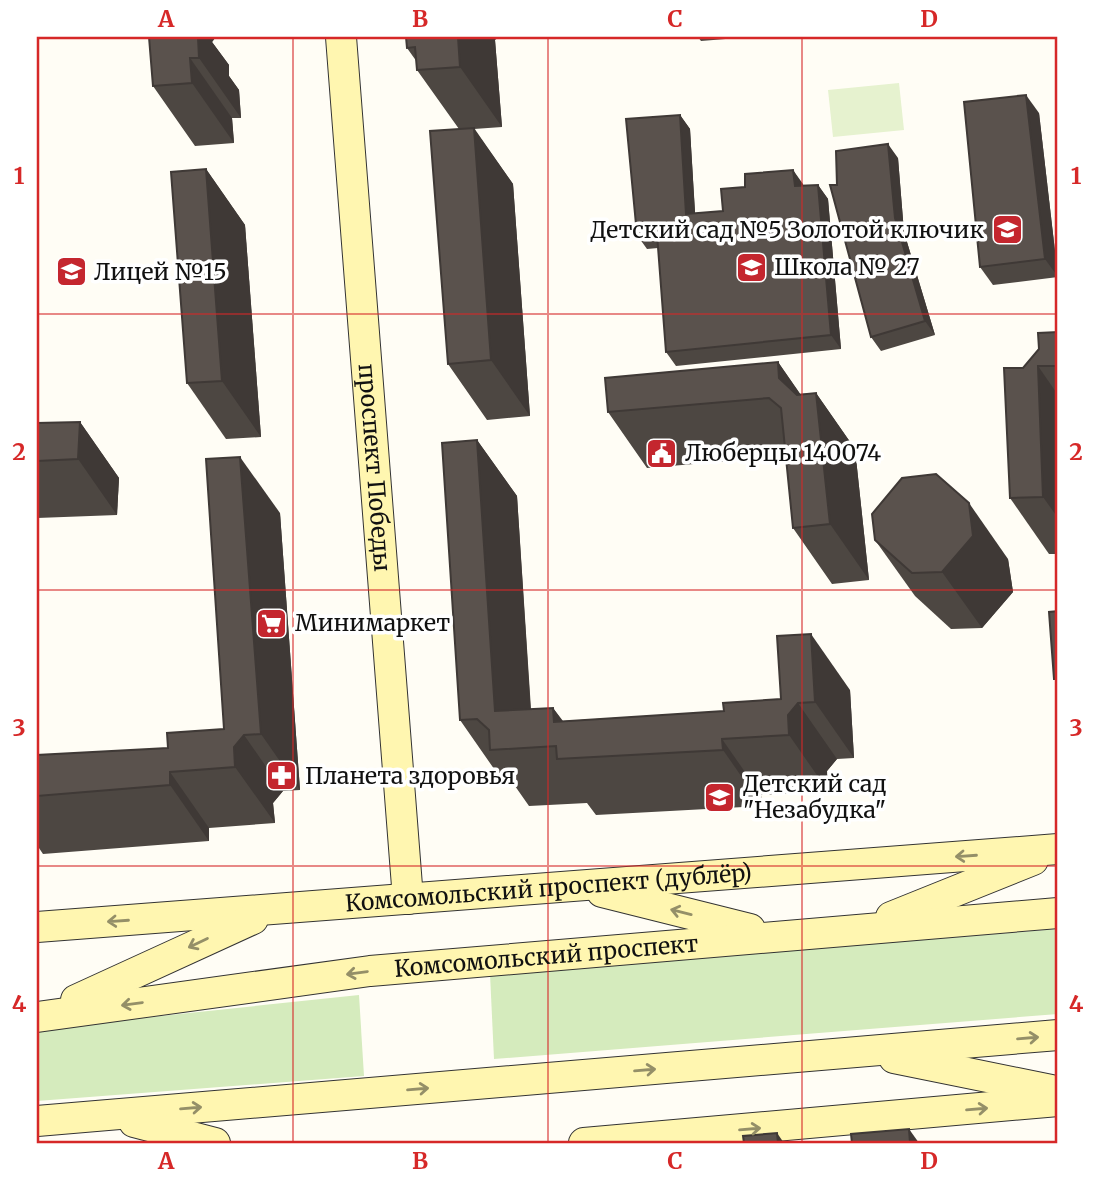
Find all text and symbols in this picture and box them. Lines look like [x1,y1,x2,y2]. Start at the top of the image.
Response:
text: A [157,4,175,33]
text: B [412,4,428,33]
text: C [667,4,683,33]
text: D [920,4,938,33]
text: 1 [14,161,25,190]
text: 1 [1071,161,1082,190]
school or university icon: Детский сад №5 Золотой ключик [990,213,1024,247]
place label: Детский сад №5 Золотой ключик [590,215,984,244]
school or university icon: Школа № 27 [734,250,768,284]
place label: Школа № 27 [774,252,920,281]
school or university icon: Лицей №15 [54,255,88,289]
place label: Лицей №15 [94,257,227,286]
street label: проспект Победы [352,363,398,573]
public building icon: Люберцы 140074 [645,436,679,470]
text: 2 [12,437,26,466]
text: 2 [1069,437,1083,466]
place label: Люберцы 140074 [685,438,881,467]
supermarket icon: Минимаркет [255,606,289,640]
place label: Минимаркет [295,608,450,637]
text: 3 [12,713,26,742]
text: 3 [1069,713,1083,742]
pharmacy icon: Планета здоровья [265,759,299,793]
place label: Планета здоровья [305,761,515,790]
place label: Детский сад "Незабудка" [743,769,887,824]
school or university icon: Детский сад "Незабудка" [703,780,737,814]
one-way arrow [955,850,978,863]
street label: Комсомольский проспект (дублёр) [344,857,753,917]
one-way arrow [670,905,693,918]
one-way arrow [107,915,130,928]
street label: Комсомольский проспект [393,928,699,983]
one-way arrow [188,937,209,951]
one-way arrow [346,966,369,979]
text: 4 [12,989,27,1018]
text: 4 [1069,989,1084,1018]
one-way arrow [121,997,143,1010]
one-way arrow [1017,1031,1039,1044]
one-way arrow [633,1063,656,1076]
one-way arrow [406,1082,429,1095]
one-way arrow [180,1101,202,1114]
one-way arrow [965,1102,987,1115]
one-way arrow [738,1122,761,1135]
text: A [157,1146,175,1175]
text: B [412,1146,428,1175]
text: C [667,1146,683,1175]
text: D [920,1146,938,1175]

